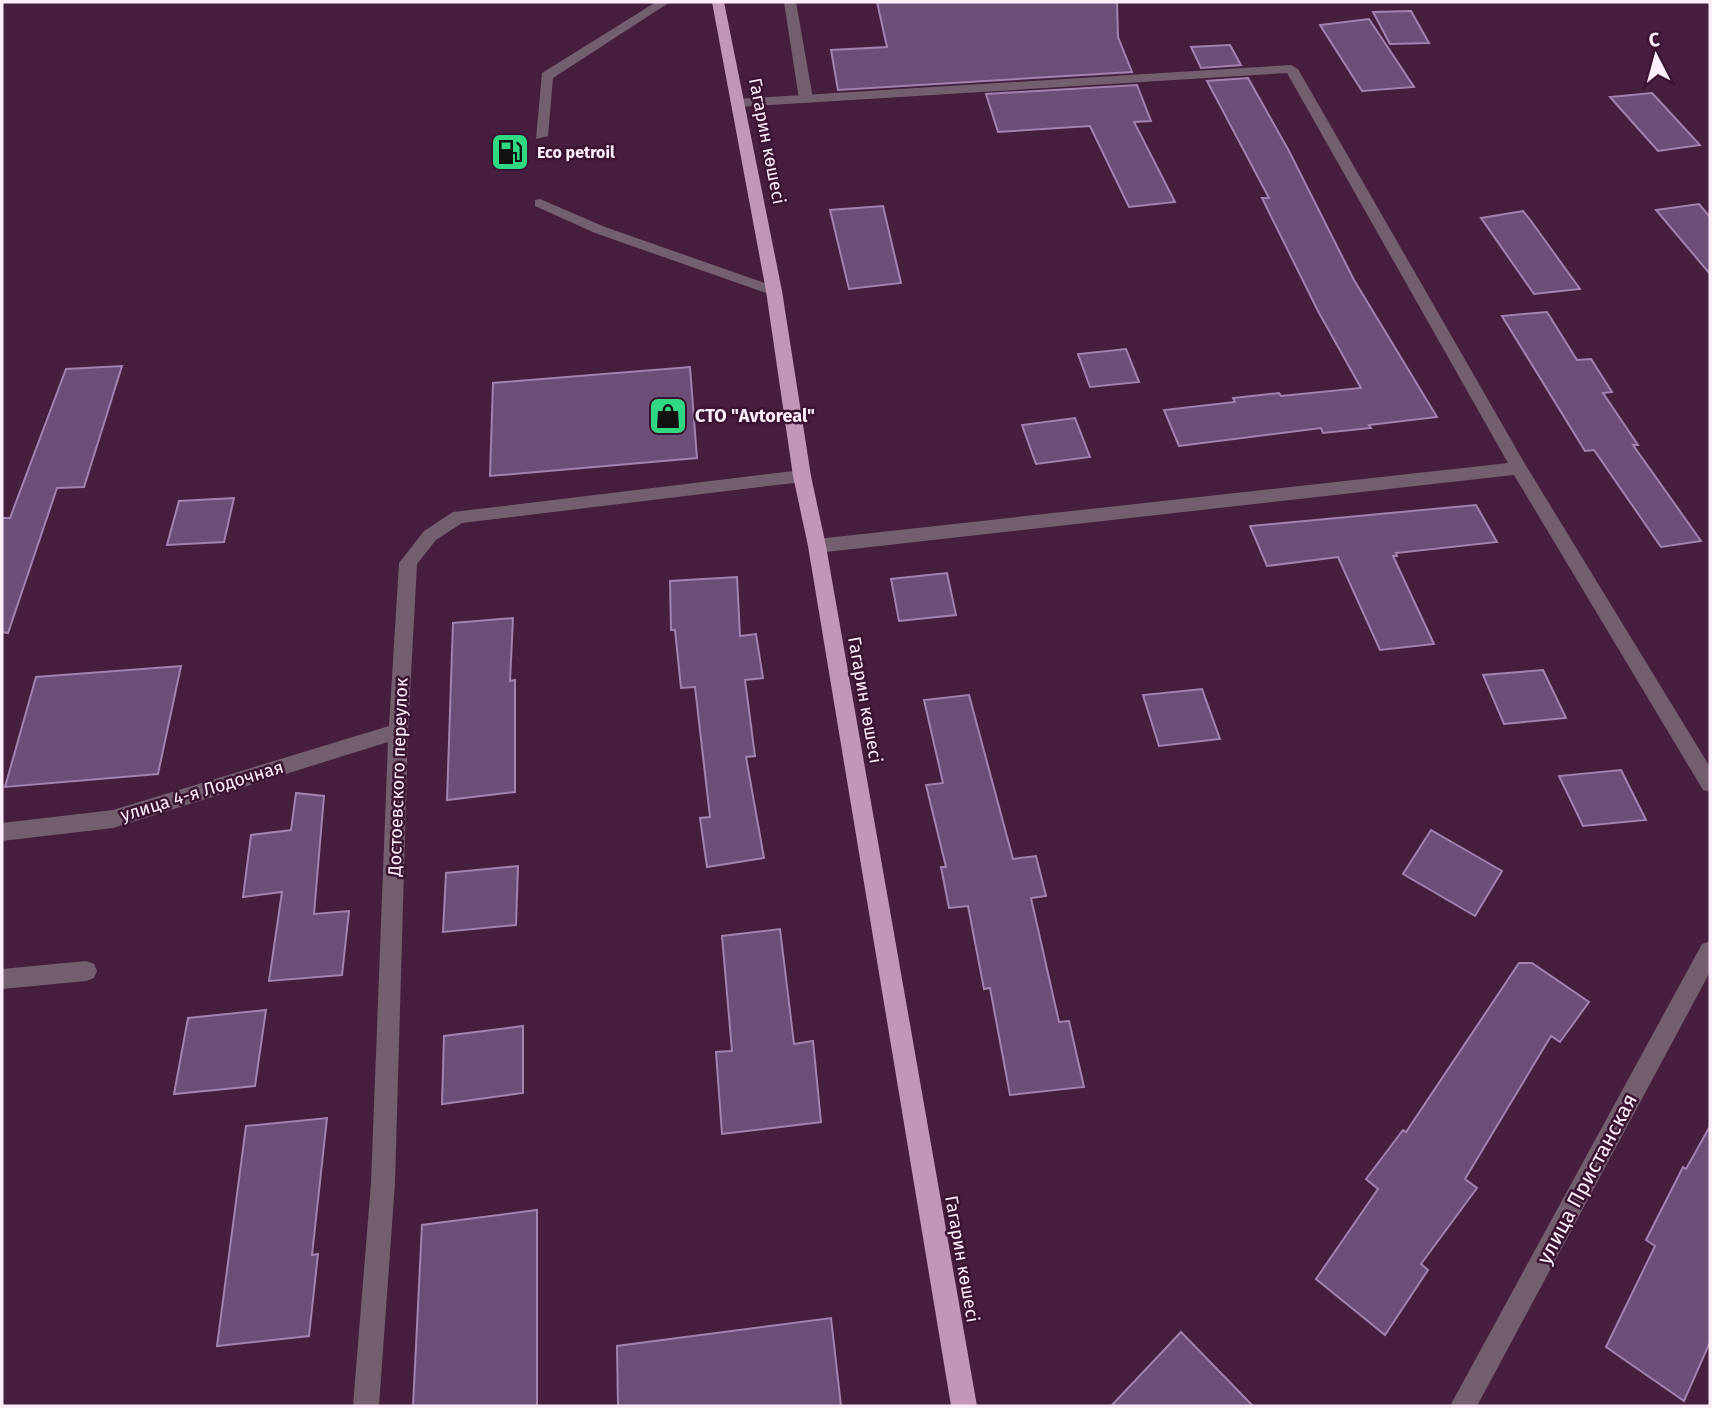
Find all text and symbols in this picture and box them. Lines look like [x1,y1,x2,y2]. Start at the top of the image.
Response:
north arrow [1621,21,1691,91]
text: С [1648,28,1661,52]
street label: Гагарин көшесі [744,76,790,206]
fuel station icon: Eco petroil [489,131,531,173]
place label: Eco petroil [537,143,615,162]
shop icon: СТО "Avtoreal" [647,395,689,437]
place label: СТО "Avtoreal" [695,405,815,427]
street label: Гагарин көшесі [843,635,887,765]
street label: Достоевского переулок [384,677,412,878]
street label: улица 4-я Лодочная [118,756,286,826]
street label: улица Пристанская [1531,1089,1643,1269]
street label: Гагарин көшесі [940,1194,984,1324]

